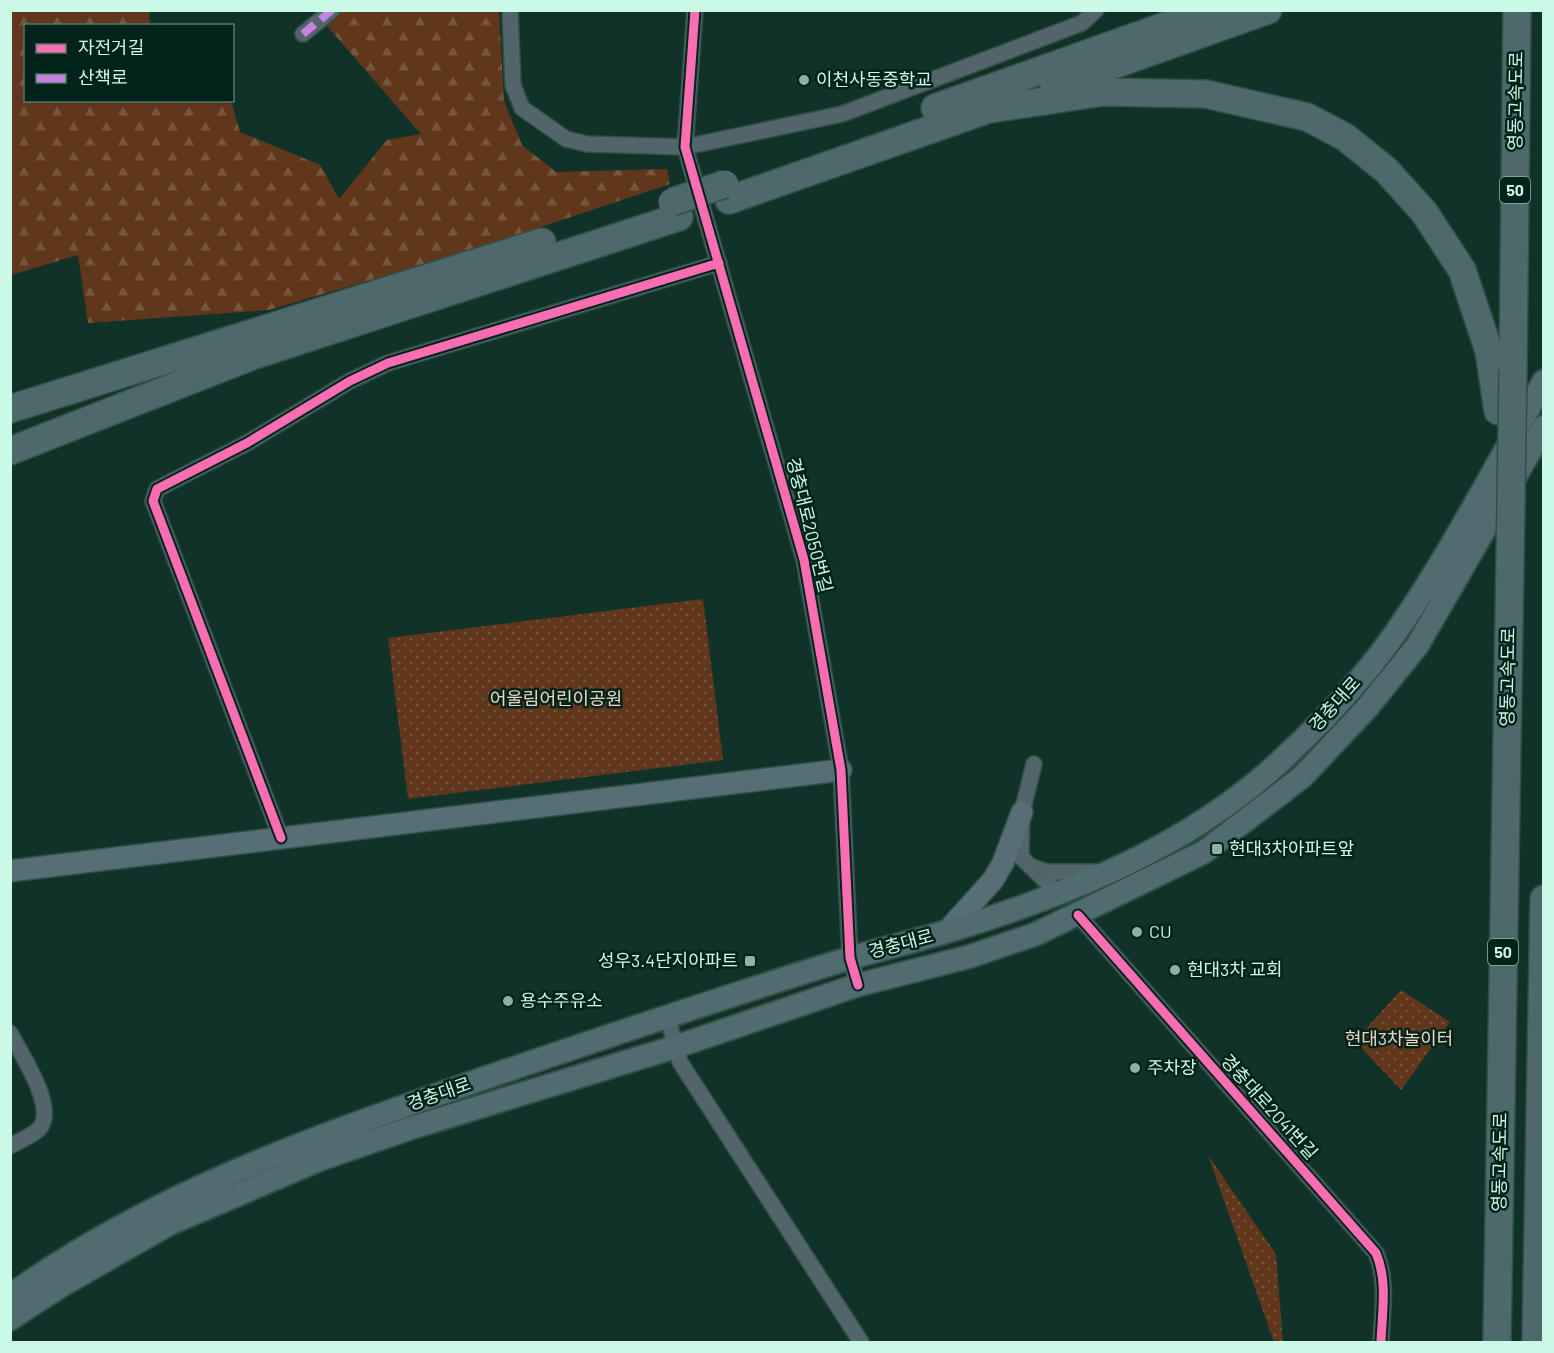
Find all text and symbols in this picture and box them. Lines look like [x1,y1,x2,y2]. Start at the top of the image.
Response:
legend [24,24,234,102]
text: 자전거길 [78,36,144,58]
street label: 영동고속도로 [1503,51,1527,151]
text: 산책로 [78,66,128,88]
place label: 이천사동중학교 [816,68,932,90]
marker: 이천사동중학교 [797,73,811,87]
road number: 50 [1500,177,1530,203]
street label: 경충대로2050번길 [783,455,837,595]
street label: 영동고속도로 [1495,627,1519,727]
street label: 경충대로 [1304,671,1365,735]
park label: 어울림어린이공원 [490,687,622,709]
place label: 현대3차아파트앞 [1229,837,1354,859]
marker: 현대3차아파트앞 [1210,842,1224,856]
place label: CU [1149,920,1172,942]
street label: 경충대로 [866,924,936,962]
marker: CU [1130,925,1144,939]
road number: 50 [1488,939,1518,965]
place label: 성우3.4단지아파트 [598,949,738,971]
marker: 성우3.4단지아파트 [743,954,757,968]
place label: 현대3차 교회 [1187,958,1283,980]
marker: 현대3차 교회 [1168,963,1182,977]
place label: 용수주유소 [520,989,603,1011]
marker: 용수주유소 [501,994,515,1008]
park label: 현대3차놀이터 [1345,1027,1453,1049]
street label: 경충대로2041번길 [1217,1049,1323,1163]
place label: 주차장 [1147,1056,1197,1078]
marker: 주차장 [1128,1061,1142,1075]
street label: 경충대로 [404,1072,474,1114]
street label: 영동고속도로 [1487,1112,1511,1212]

